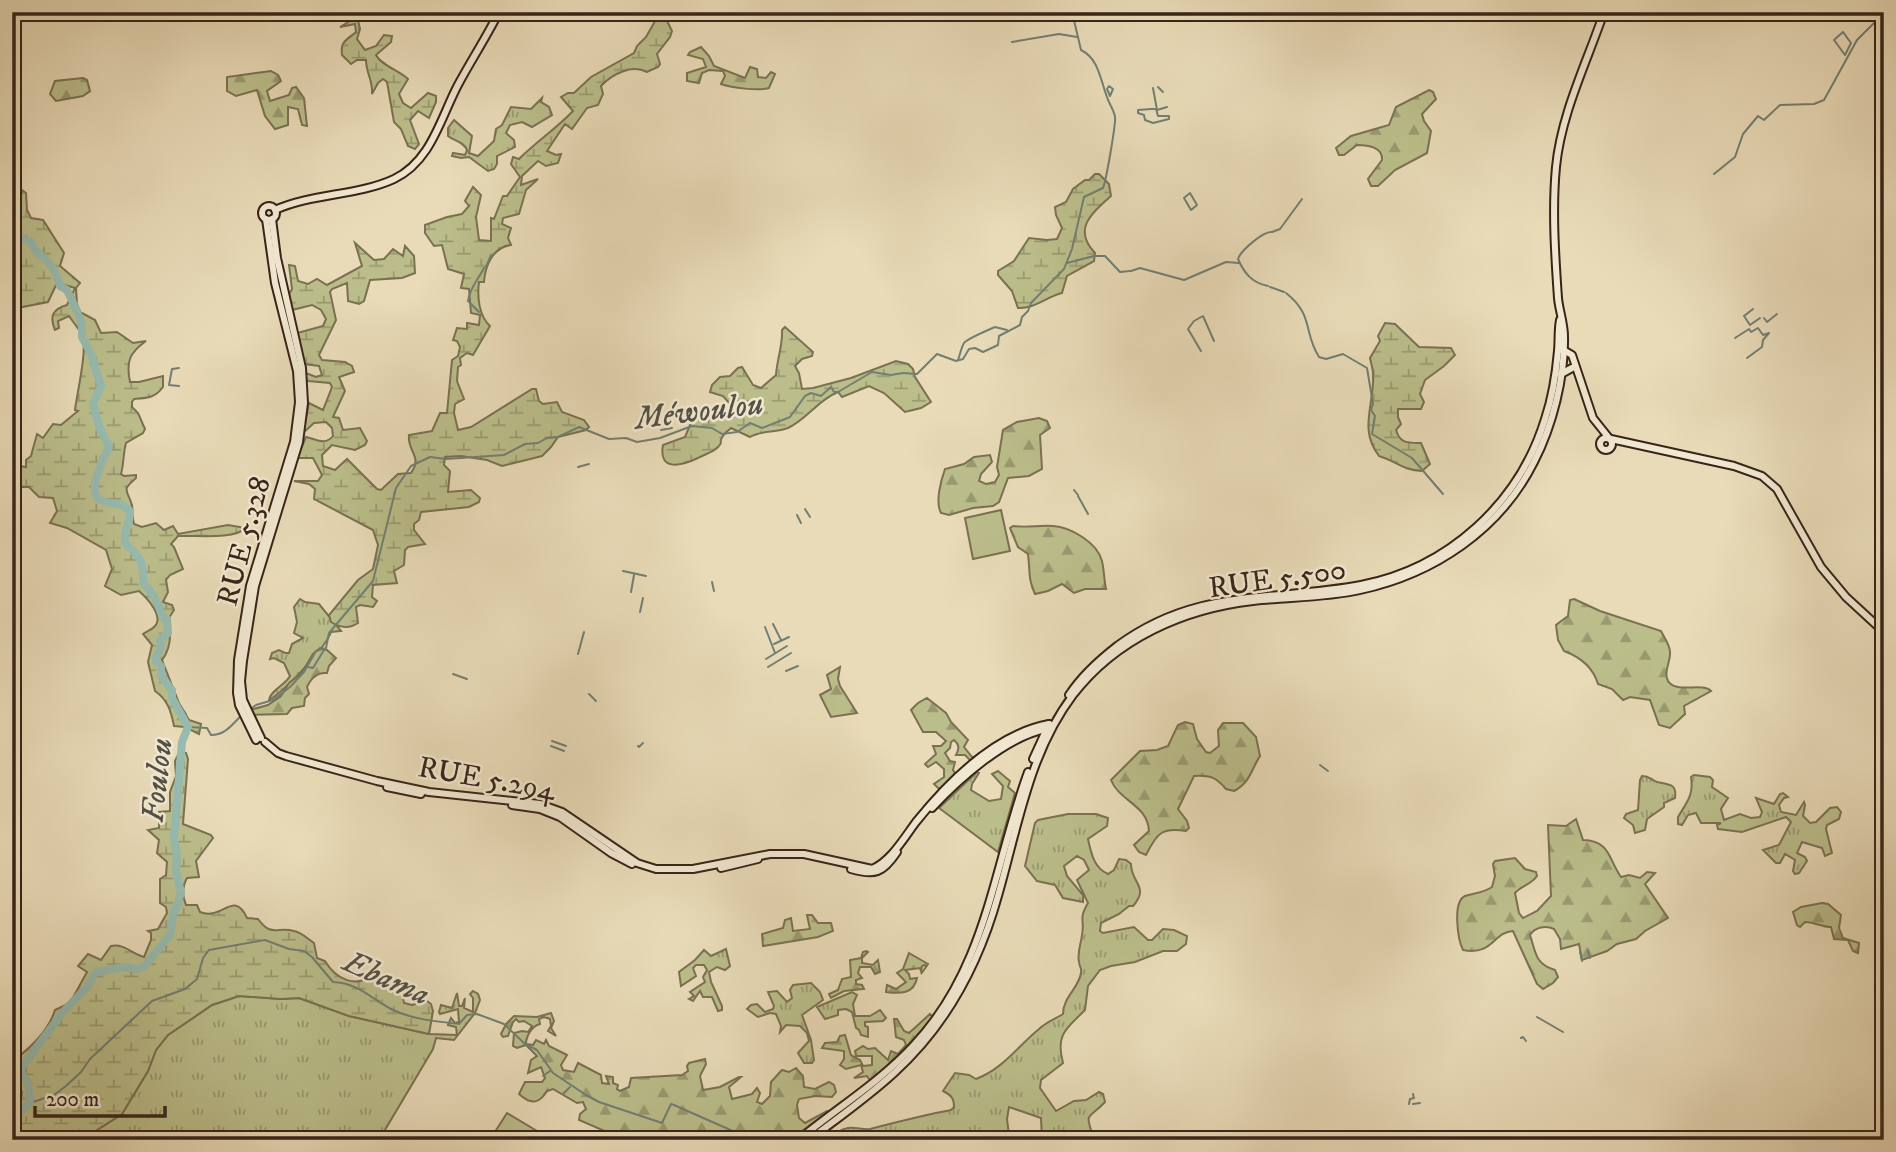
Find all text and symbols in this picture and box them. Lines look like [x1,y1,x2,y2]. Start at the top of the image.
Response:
water label: Méwoulou [631,384,766,440]
street label: RUE 5.328 [209,473,279,610]
street label: RUE 5.500 [1206,552,1348,607]
water label: Foulou [134,736,182,824]
street label: RUE 5.294 [415,749,559,810]
water label: Ebama [335,941,436,1015]
scale bar [35,1075,164,1119]
text: 200 m [46,1087,99,1113]

